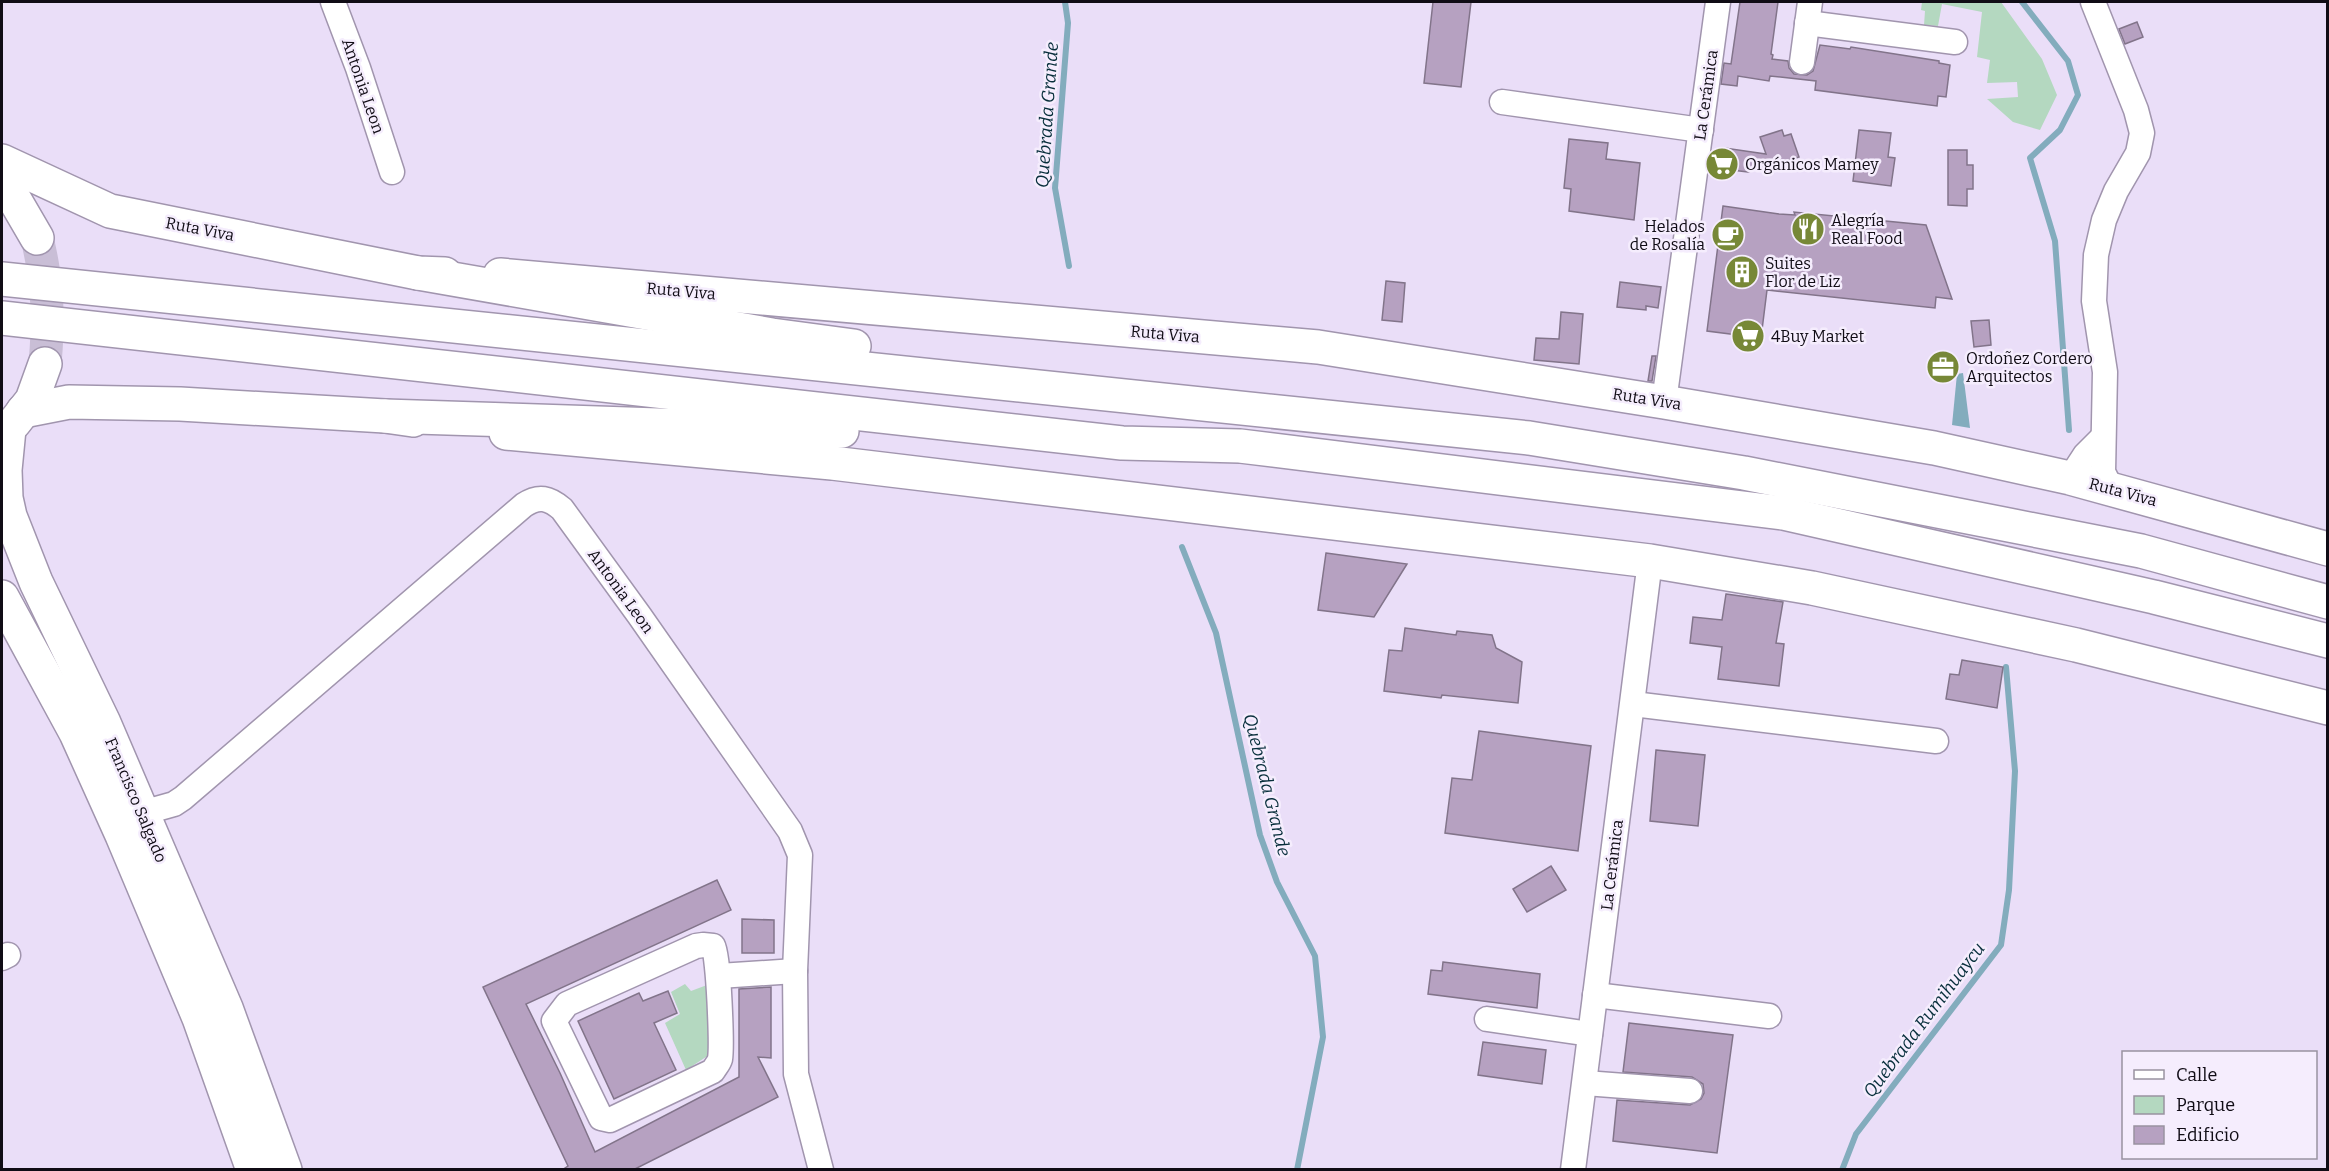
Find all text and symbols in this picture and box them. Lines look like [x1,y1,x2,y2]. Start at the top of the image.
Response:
street label: Antonia Leon [338,36,388,136]
water label: Quebrada Grande [1031,41,1063,189]
street label: La Cerámica [1690,48,1722,142]
supermarket icon: Orgánicos Mamey [1704,146,1740,182]
place label: Orgánicos Mamey [1745,155,1879,174]
restaurant icon: Alegría Real Food [1790,211,1826,247]
place label: Alegría Real Food [1831,211,1903,248]
street label: Ruta Viva [164,213,236,245]
place label: Helados de Rosalía [1630,217,1705,254]
cafe icon: Helados de Rosalía [1710,217,1746,253]
building icon: Suites Flor de Liz [1724,254,1760,290]
place label: Suites Flor de Liz [1765,254,1841,291]
street label: Ruta Viva [646,279,717,304]
supermarket icon: 4Buy Market [1730,318,1766,354]
street label: Ruta Viva [1130,322,1201,347]
place label: 4Buy Market [1771,327,1864,346]
office icon: Ordoñez Cordero Arquitectos [1925,349,1961,385]
place label: Ordoñez Cordero Arquitectos [1966,349,2093,386]
street label: Ruta Viva [1611,384,1683,414]
street label: Ruta Viva [2087,474,2159,510]
street label: Antonia Leon [584,545,658,637]
water label: Quebrada Grande [1239,711,1295,859]
street label: Francisco Salgado [101,735,171,865]
street label: La Cerámica [1597,818,1627,911]
water label: Quebrada Rumihuaycu [1859,938,1989,1102]
legend [2122,1051,2317,1159]
text: Calle [2176,1064,2217,1086]
text: Parque [2176,1094,2235,1116]
text: Edificio [2176,1124,2239,1146]

